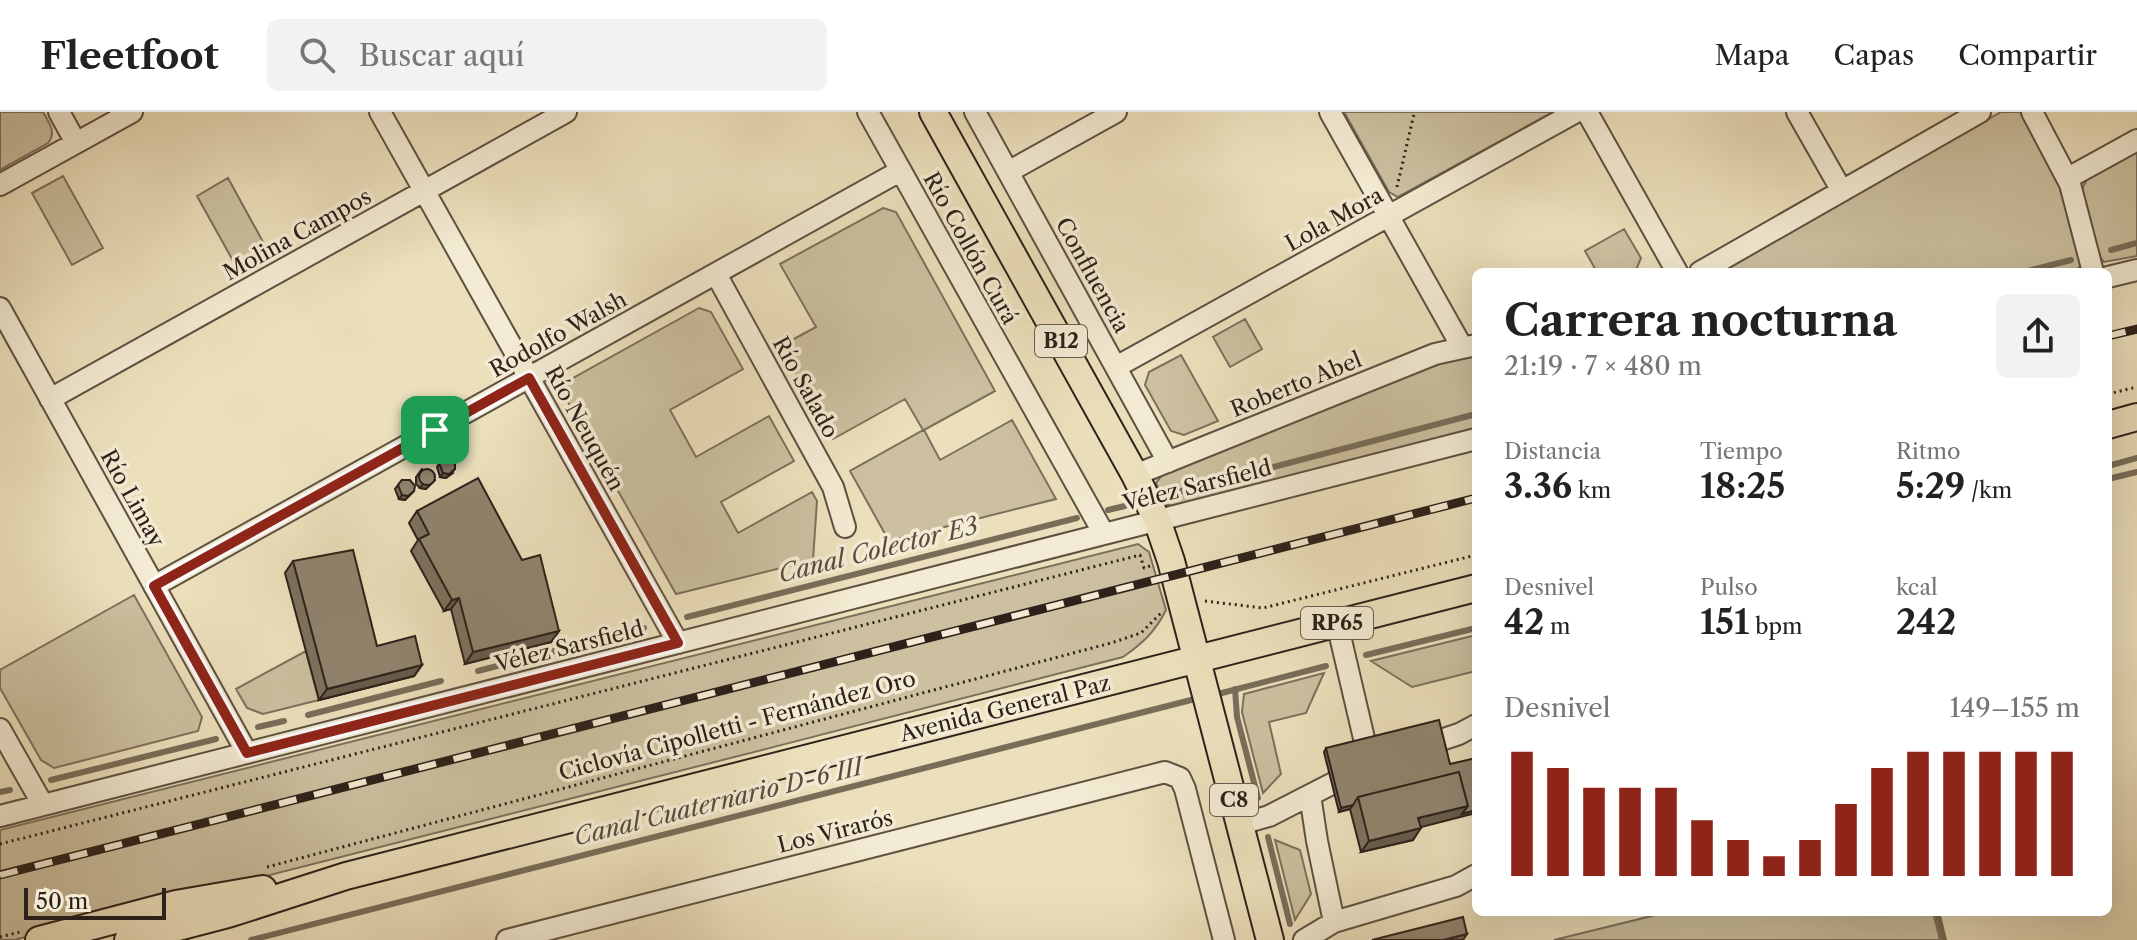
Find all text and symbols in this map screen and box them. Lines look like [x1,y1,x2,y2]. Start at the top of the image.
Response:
search box [267,19,827,91]
text: Fleetfoot [40,32,219,79]
icon: search [295,33,339,77]
text: Buscar aquí [359,37,525,74]
text: Mapa [1715,38,1790,72]
text: Capas [1834,38,1914,72]
text: Compartir [1958,38,2097,72]
street label: Río Collón Curá [918,167,1024,329]
street label: Lola Mora [1281,181,1388,257]
street label: Molina Campos [219,183,376,286]
street label: Confluencia [1050,213,1135,338]
street label: Rodolfo Walsh [485,286,632,383]
text: Carrera nocturna [1504,293,1897,347]
button: share [1996,294,2080,378]
road number: B12 [1035,325,1087,357]
street label: Río Salado [767,332,844,443]
street label: Roberto Abel [1227,346,1366,423]
text: 21:19 · 7 × 480 m [1504,350,1702,382]
street label: Río Neuquén [539,361,630,496]
pin [401,396,469,464]
icon: arrive [413,408,457,452]
text: Distancia [1504,438,1601,465]
text: Tiempo [1700,438,1783,465]
text: Ritmo [1896,438,1961,465]
street label: Río Limay [95,445,171,552]
street label: Vélez Sarsfield [1119,454,1274,517]
text: 3.36 [1504,465,1572,507]
text: 18:25 [1700,465,1785,507]
text: 5:29 [1896,465,1965,507]
text: km [1572,477,1611,504]
text: /km [1965,477,2012,504]
water label: Canal Colector E3 [775,511,981,588]
text: Desnivel [1504,574,1594,601]
text: Pulso [1700,574,1758,601]
text: kcal [1896,574,1938,601]
text: 42 [1504,601,1544,643]
text: 151 [1700,601,1749,643]
text: 242 [1896,601,1956,643]
road number: RP65 [1301,607,1373,639]
text: m [1544,613,1571,640]
text: bpm [1749,613,1803,640]
street label: Vélez Sarsfield [491,615,646,678]
street label: Ciclovía Cipolletti - Fernández Oro [556,665,919,786]
street label: Avenida General Paz [896,669,1113,748]
text: Desnivel [1504,692,1611,724]
text: 149–155 m [1949,692,2080,724]
water label: Canal Cuaternario D-6 III [571,751,869,851]
road number: C8 [1210,784,1258,816]
street label: Los Virarós [775,804,896,859]
scale bar [24,884,166,920]
text: 50 m [36,888,88,915]

